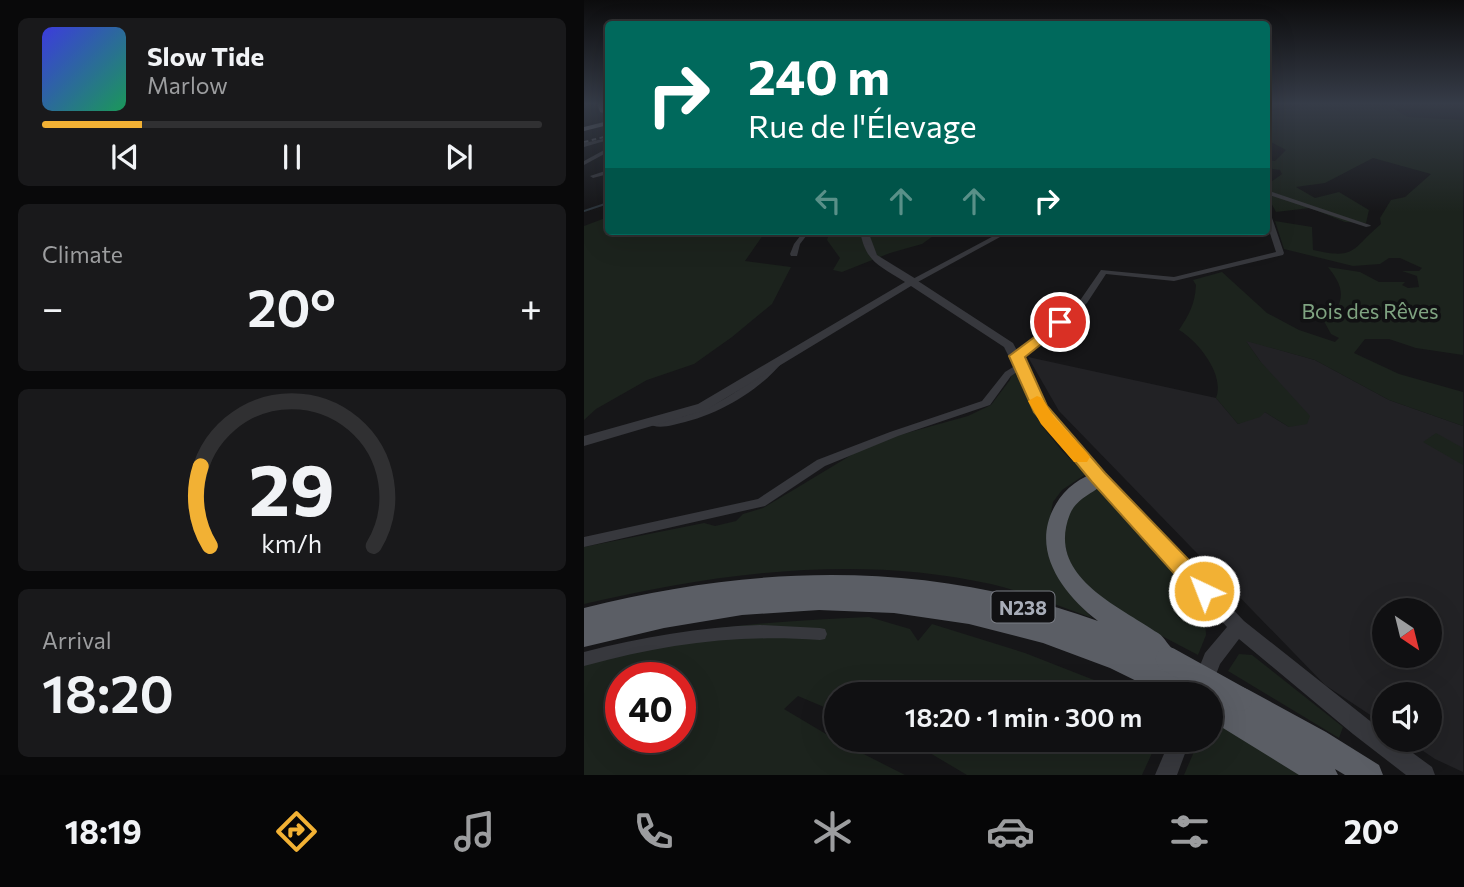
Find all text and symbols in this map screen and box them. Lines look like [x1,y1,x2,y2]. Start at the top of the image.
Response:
text: Slow Tide [147,40,264,71]
text: 240 m [748,45,890,105]
icon: right [633,49,724,140]
text: Marlow [147,71,228,99]
text: Rue de l'Élevage [748,105,977,145]
icon: previous [106,138,144,176]
icon: pause [273,138,311,176]
icon: next [440,138,478,176]
icon: left [809,182,847,220]
icon: ahead [882,182,920,220]
icon: ahead [955,182,993,220]
icon: right [1028,182,1066,220]
text: Climate [42,240,123,268]
text: 20° [247,274,336,338]
text: − [42,283,64,330]
text: + [520,283,542,330]
pin [1030,292,1090,352]
park label: Bois des Rêves [1301,298,1439,323]
icon: arrive [1041,303,1079,341]
text: 29 [249,443,335,532]
text: km/h [262,528,322,558]
position arrow [1167,554,1241,628]
road number: N238 [992,592,1055,622]
north arrow [1372,598,1442,668]
map controls [1372,598,1442,752]
text: Arrival [42,626,112,654]
text: 18:20 [42,660,174,724]
speed limit sign: 40 [605,662,696,753]
button: sound [1372,682,1442,752]
text: 18:20 · 1 min · 300 m [905,701,1142,732]
icon: directions [272,807,321,856]
icon: music [450,807,499,856]
icon: phone [629,807,678,856]
icon: climate [808,807,857,856]
icon: car [986,807,1035,856]
icon: filters [1165,807,1214,856]
text: 18:19 [65,811,142,851]
text: 20° [1344,811,1399,851]

